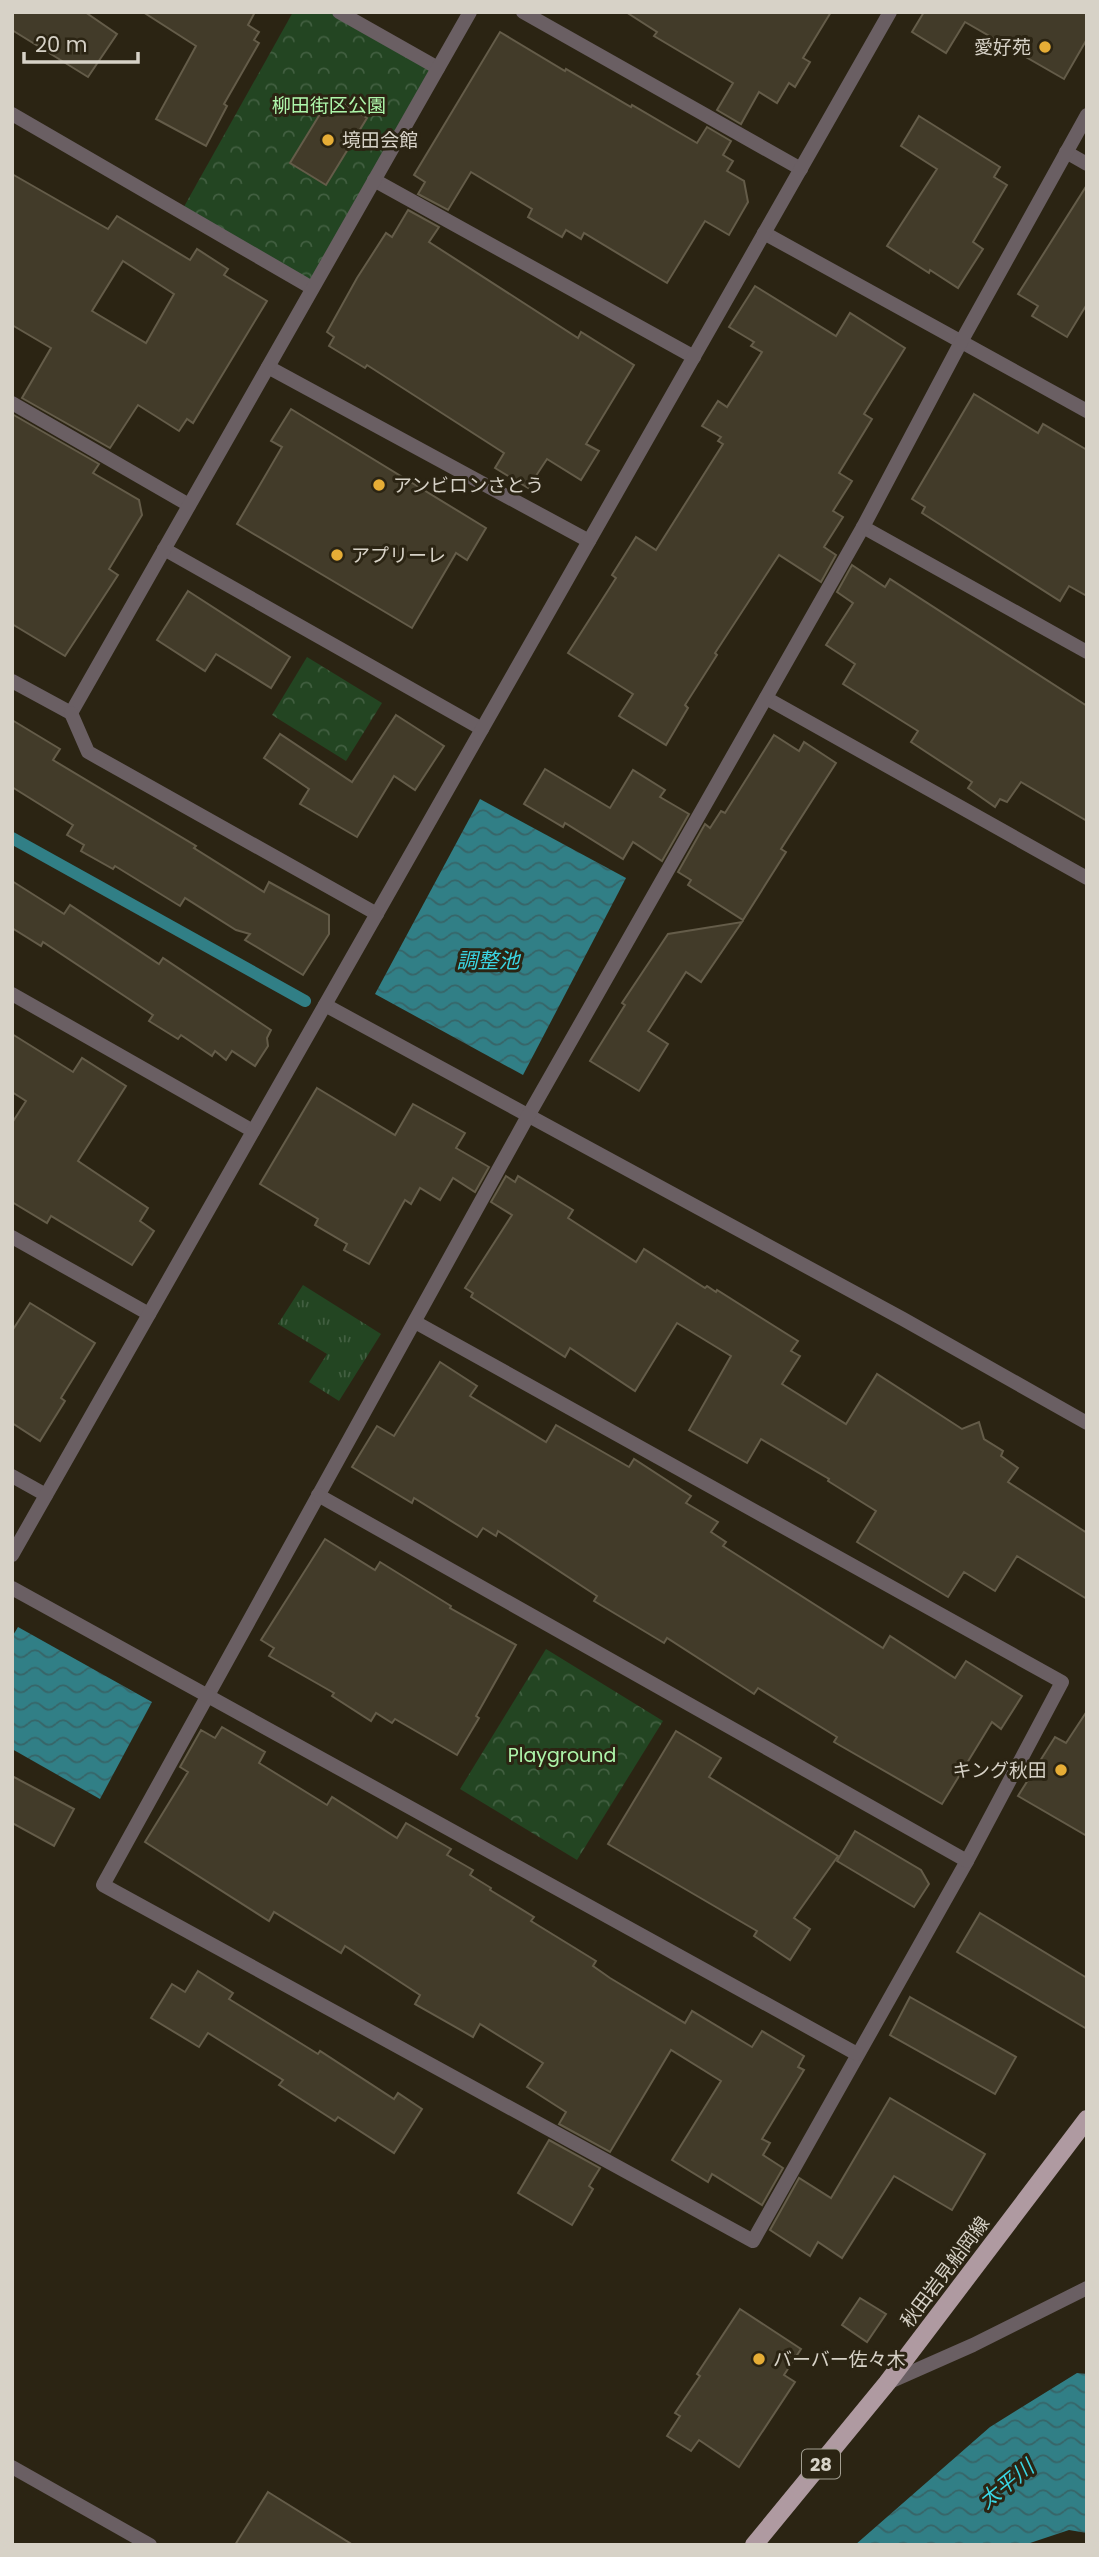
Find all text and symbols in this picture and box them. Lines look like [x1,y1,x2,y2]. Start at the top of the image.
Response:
scale bar [24,21,138,65]
text: 20 m [35,30,88,59]
place label: 愛好苑 [974,34,1031,61]
marker: 愛好苑 [1037,39,1053,55]
park label: 柳田街区公園 [272,92,386,119]
place label: 境田会館 [342,127,418,154]
marker: 境田会館 [320,132,336,148]
place label: アンビロンさとう [393,472,544,499]
marker: アンビロンさとう [371,477,387,493]
place label: アプリーレ [351,542,446,569]
marker: アプリーレ [329,547,345,563]
water label: 調整池 [457,946,521,975]
park label: Playground [508,1742,616,1769]
place label: キング秋田 [953,1757,1047,1784]
marker: キング秋田 [1053,1762,1069,1778]
street label: 秋田岩見船岡線 [894,2211,996,2333]
place label: バーバー佐々木 [773,2346,906,2373]
marker: バーバー佐々木 [751,2351,767,2367]
road number: 28 [802,2450,840,2478]
water label: 太平川 [972,2452,1041,2515]

